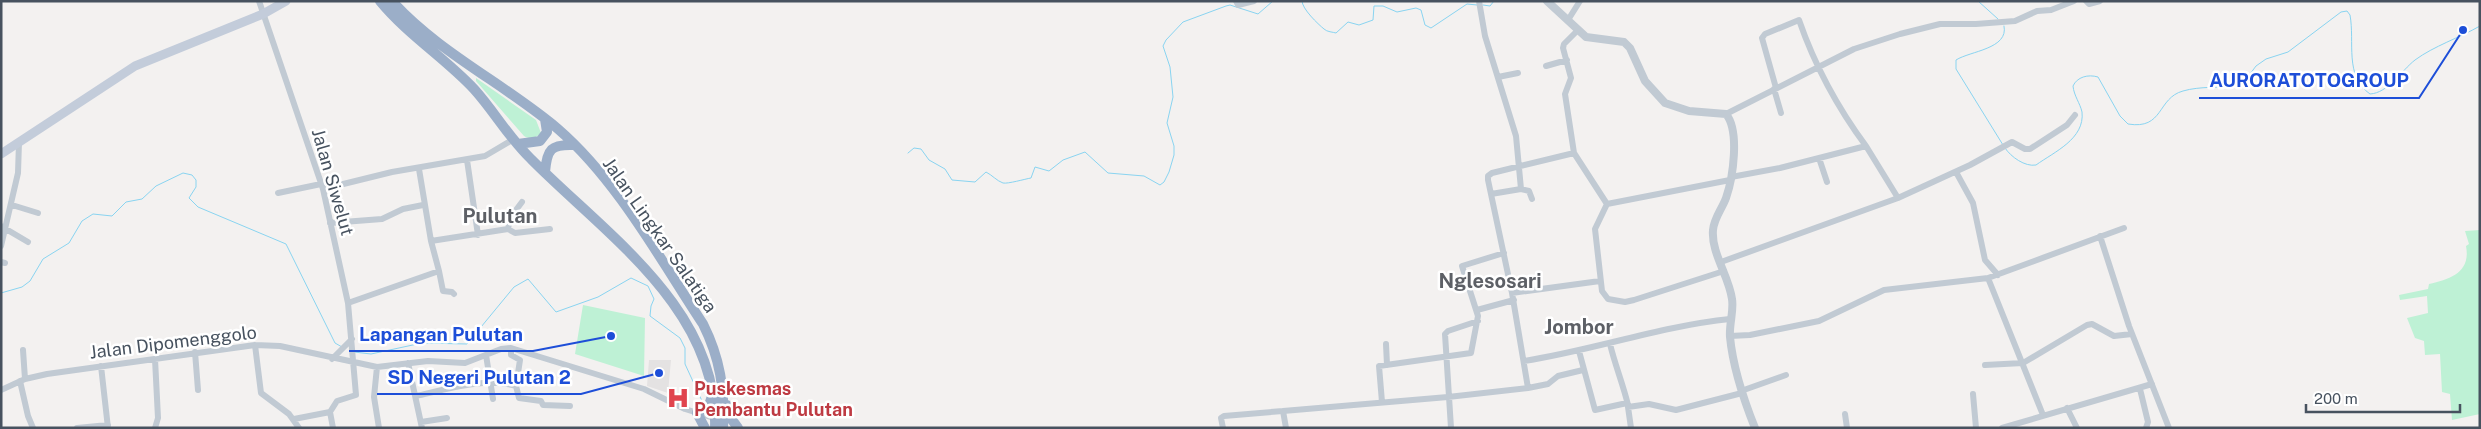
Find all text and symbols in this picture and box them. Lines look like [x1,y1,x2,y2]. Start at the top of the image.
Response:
callout: AURORATOTOGROUP [2199,64,2419,98]
text: AURORATOTOGROUP [2209,69,2409,91]
street label: Jalan Siwelut [308,126,358,238]
street label: Jalan Lingkar Salatiga [599,154,721,316]
district label: Pulutan [463,204,537,228]
district label: Nglesosari [1438,269,1542,293]
district label: Jombor [1544,315,1614,339]
callout: Lapangan Pulutan [349,317,533,351]
street label: Jalan Dipomenggolo [88,321,258,363]
text: Lapangan Pulutan [359,323,523,345]
callout: SD Negeri Pulutan 2 [377,360,581,394]
text: SD Negeri Pulutan 2 [387,366,571,388]
place label: Puskesmas Pembantu Pulutan [694,378,853,420]
scale bar [2306,382,2460,414]
hospital icon: Puskesmas Pembantu Pulutan [665,385,691,411]
text: 200 m [2314,390,2358,407]

